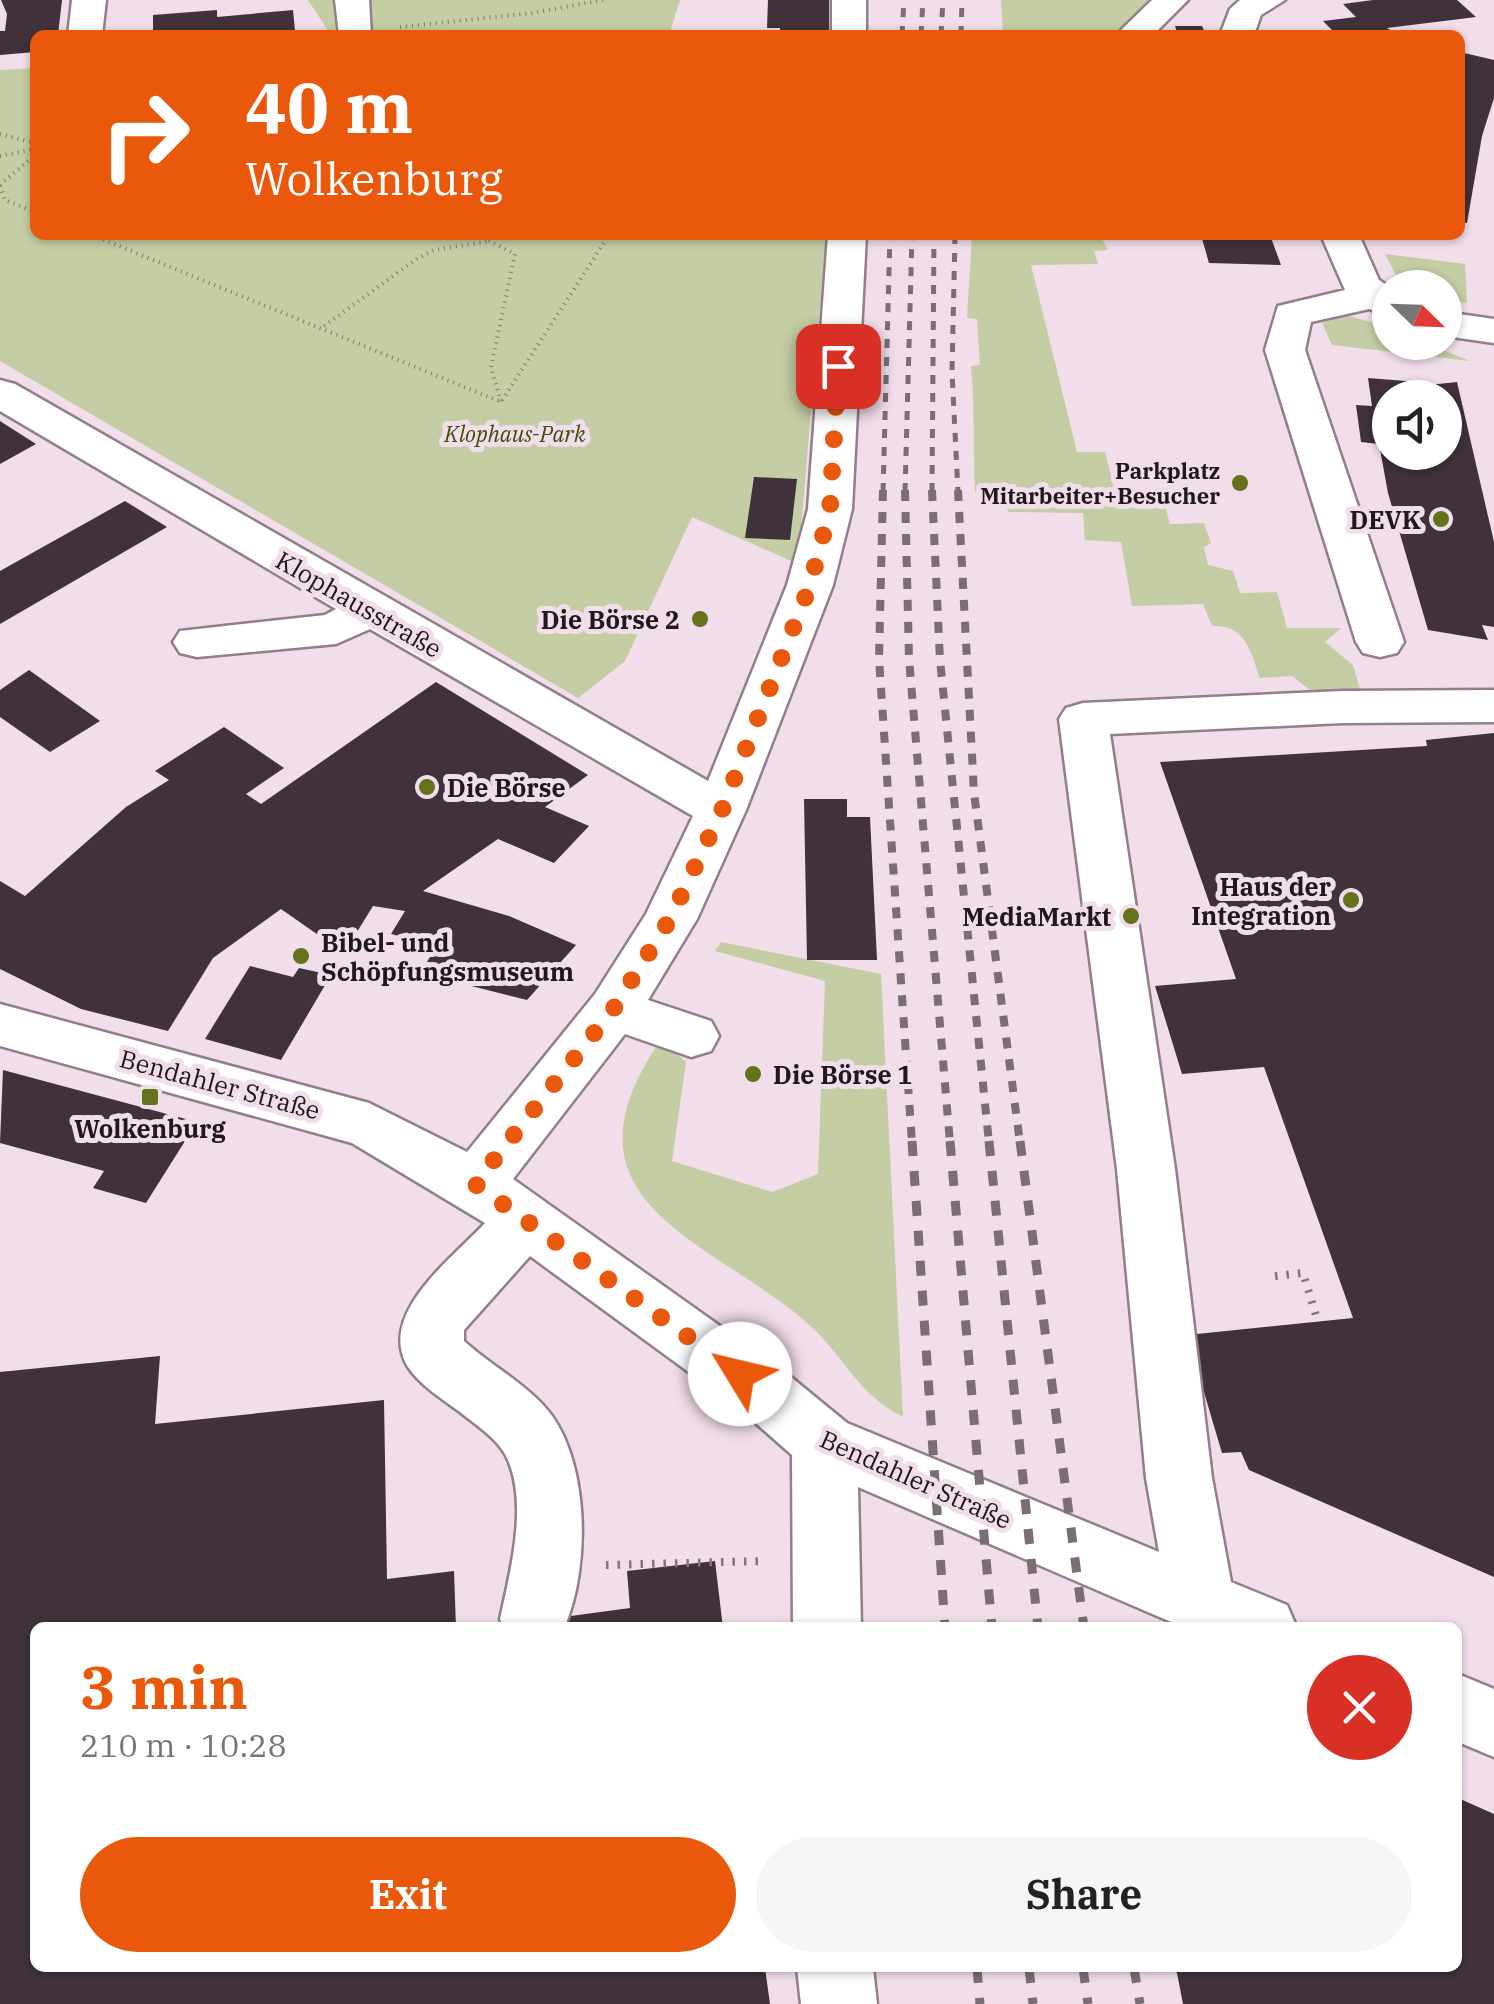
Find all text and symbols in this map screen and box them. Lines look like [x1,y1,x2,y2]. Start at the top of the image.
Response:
text: 40 m [245,61,413,152]
icon: right [80,70,210,200]
text: Wolkenburg [245,149,503,207]
north arrow [1372,270,1462,360]
map controls [1372,270,1462,470]
pin [796,324,881,409]
icon: arrive [811,339,866,394]
button: sound [1372,380,1462,470]
park label: Klophaus-Park [443,419,586,448]
place label: Parkplatz Mitarbeiter+Besucher [980,456,1220,510]
marker: Parkplatz Mitarbeiter+Besucher [1229,472,1251,494]
place label: DEVK [1349,503,1421,536]
marker: DEVK [1430,508,1452,530]
street label: Klophausstraße [270,543,448,665]
place label: Die Börse 2 [541,603,680,636]
marker: Die Börse 2 [689,608,711,630]
place label: Die Börse [447,771,566,804]
marker: Die Börse [416,776,438,798]
place label: Haus der Integration [1191,870,1332,932]
marker: Haus der Integration [1340,889,1362,911]
place label: MediaMarkt [962,900,1111,933]
marker: MediaMarkt [1120,905,1142,927]
place label: Bibel- und Schöpfungsmuseum [321,926,574,988]
marker: Bibel- und Schöpfungsmuseum [290,945,312,967]
street label: Bendahler Straße [116,1041,324,1127]
place label: Die Börse 1 [773,1058,912,1091]
marker: Die Börse 1 [742,1063,764,1085]
marker: Wolkenburg [139,1086,161,1108]
place label: Wolkenburg [74,1112,226,1145]
position arrow [688,1322,792,1426]
street label: Bendahler Straße [815,1422,1017,1536]
text: 3 min [80,1647,248,1726]
button: close [1307,1655,1412,1760]
text: 210 m · 10:28 [80,1724,287,1766]
button: Exit [80,1837,736,1952]
button: Share [756,1837,1412,1952]

